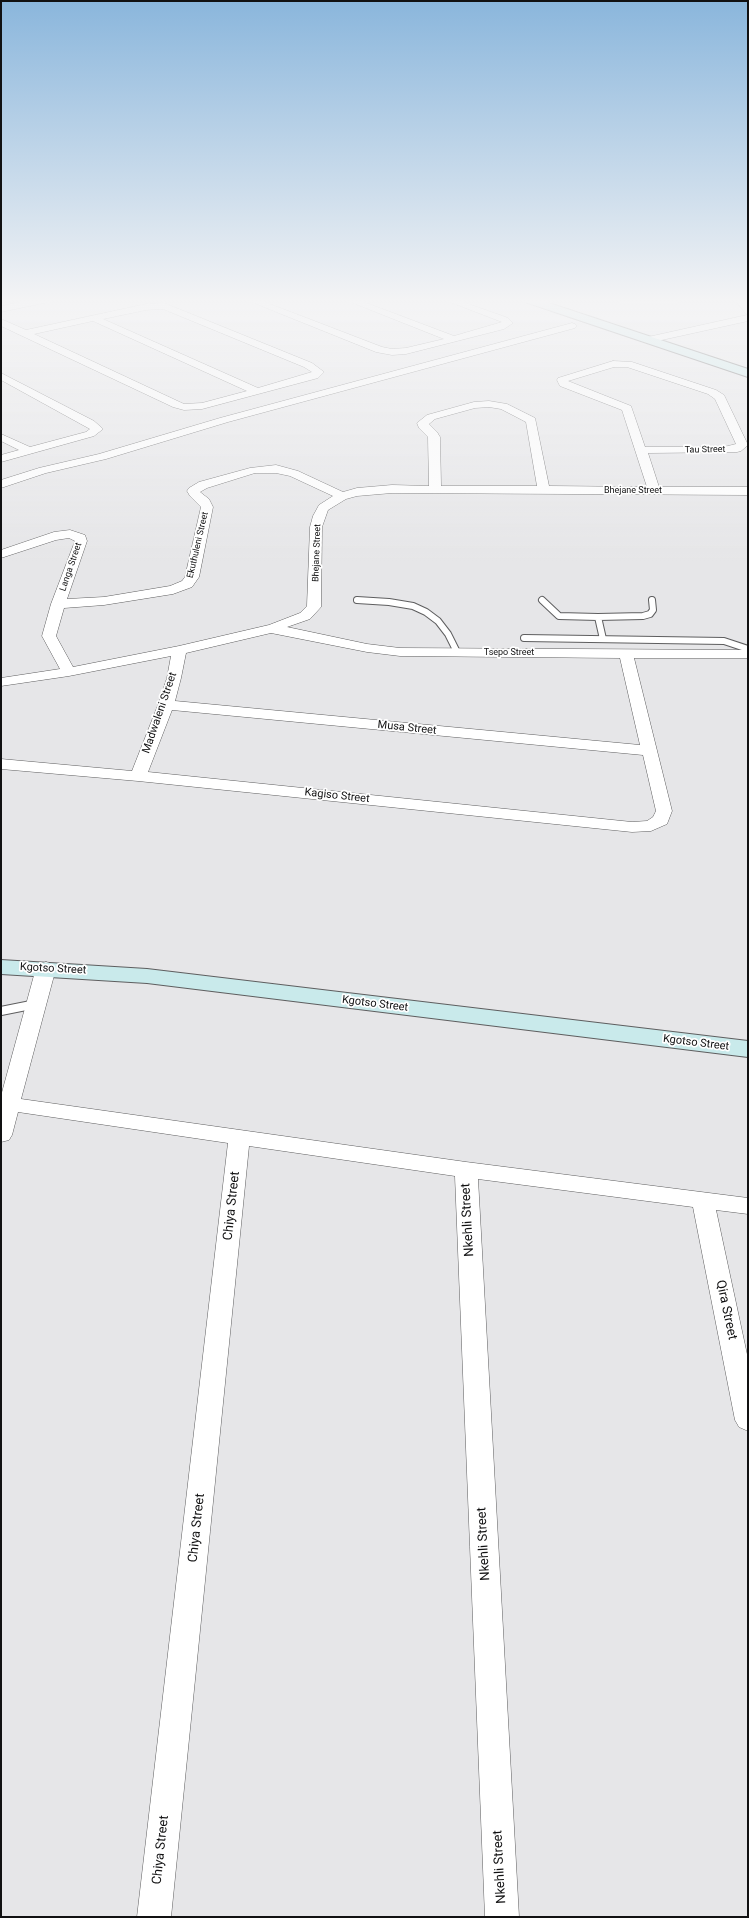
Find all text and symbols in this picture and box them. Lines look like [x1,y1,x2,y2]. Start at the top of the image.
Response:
street label: Tau Street [685,444,725,456]
street label: Bhejane Street [604,486,662,496]
street label: Ekuthuleni Street [185,511,211,579]
street label: Bhejane Street [311,524,323,582]
street label: Langa Street [58,541,84,593]
street label: Tsepo Street [484,648,534,658]
street label: Madwaleni Street [140,671,180,755]
street label: Musa Street [377,718,437,738]
street label: Kagiso Street [304,786,370,806]
street label: Kgotso Street [19,961,87,977]
street label: Kgotso Street [341,993,409,1015]
street label: Kgotso Street [662,1032,730,1054]
street label: Chiya Street [221,1171,243,1241]
street label: Nkehli Street [458,1183,478,1257]
street label: Qira Street [712,1279,740,1341]
street label: Chiya Street [186,1493,208,1563]
street label: Nkehli Street [474,1507,494,1581]
street label: Chiya Street [150,1815,172,1885]
street label: Nkehli Street [490,1830,510,1904]

